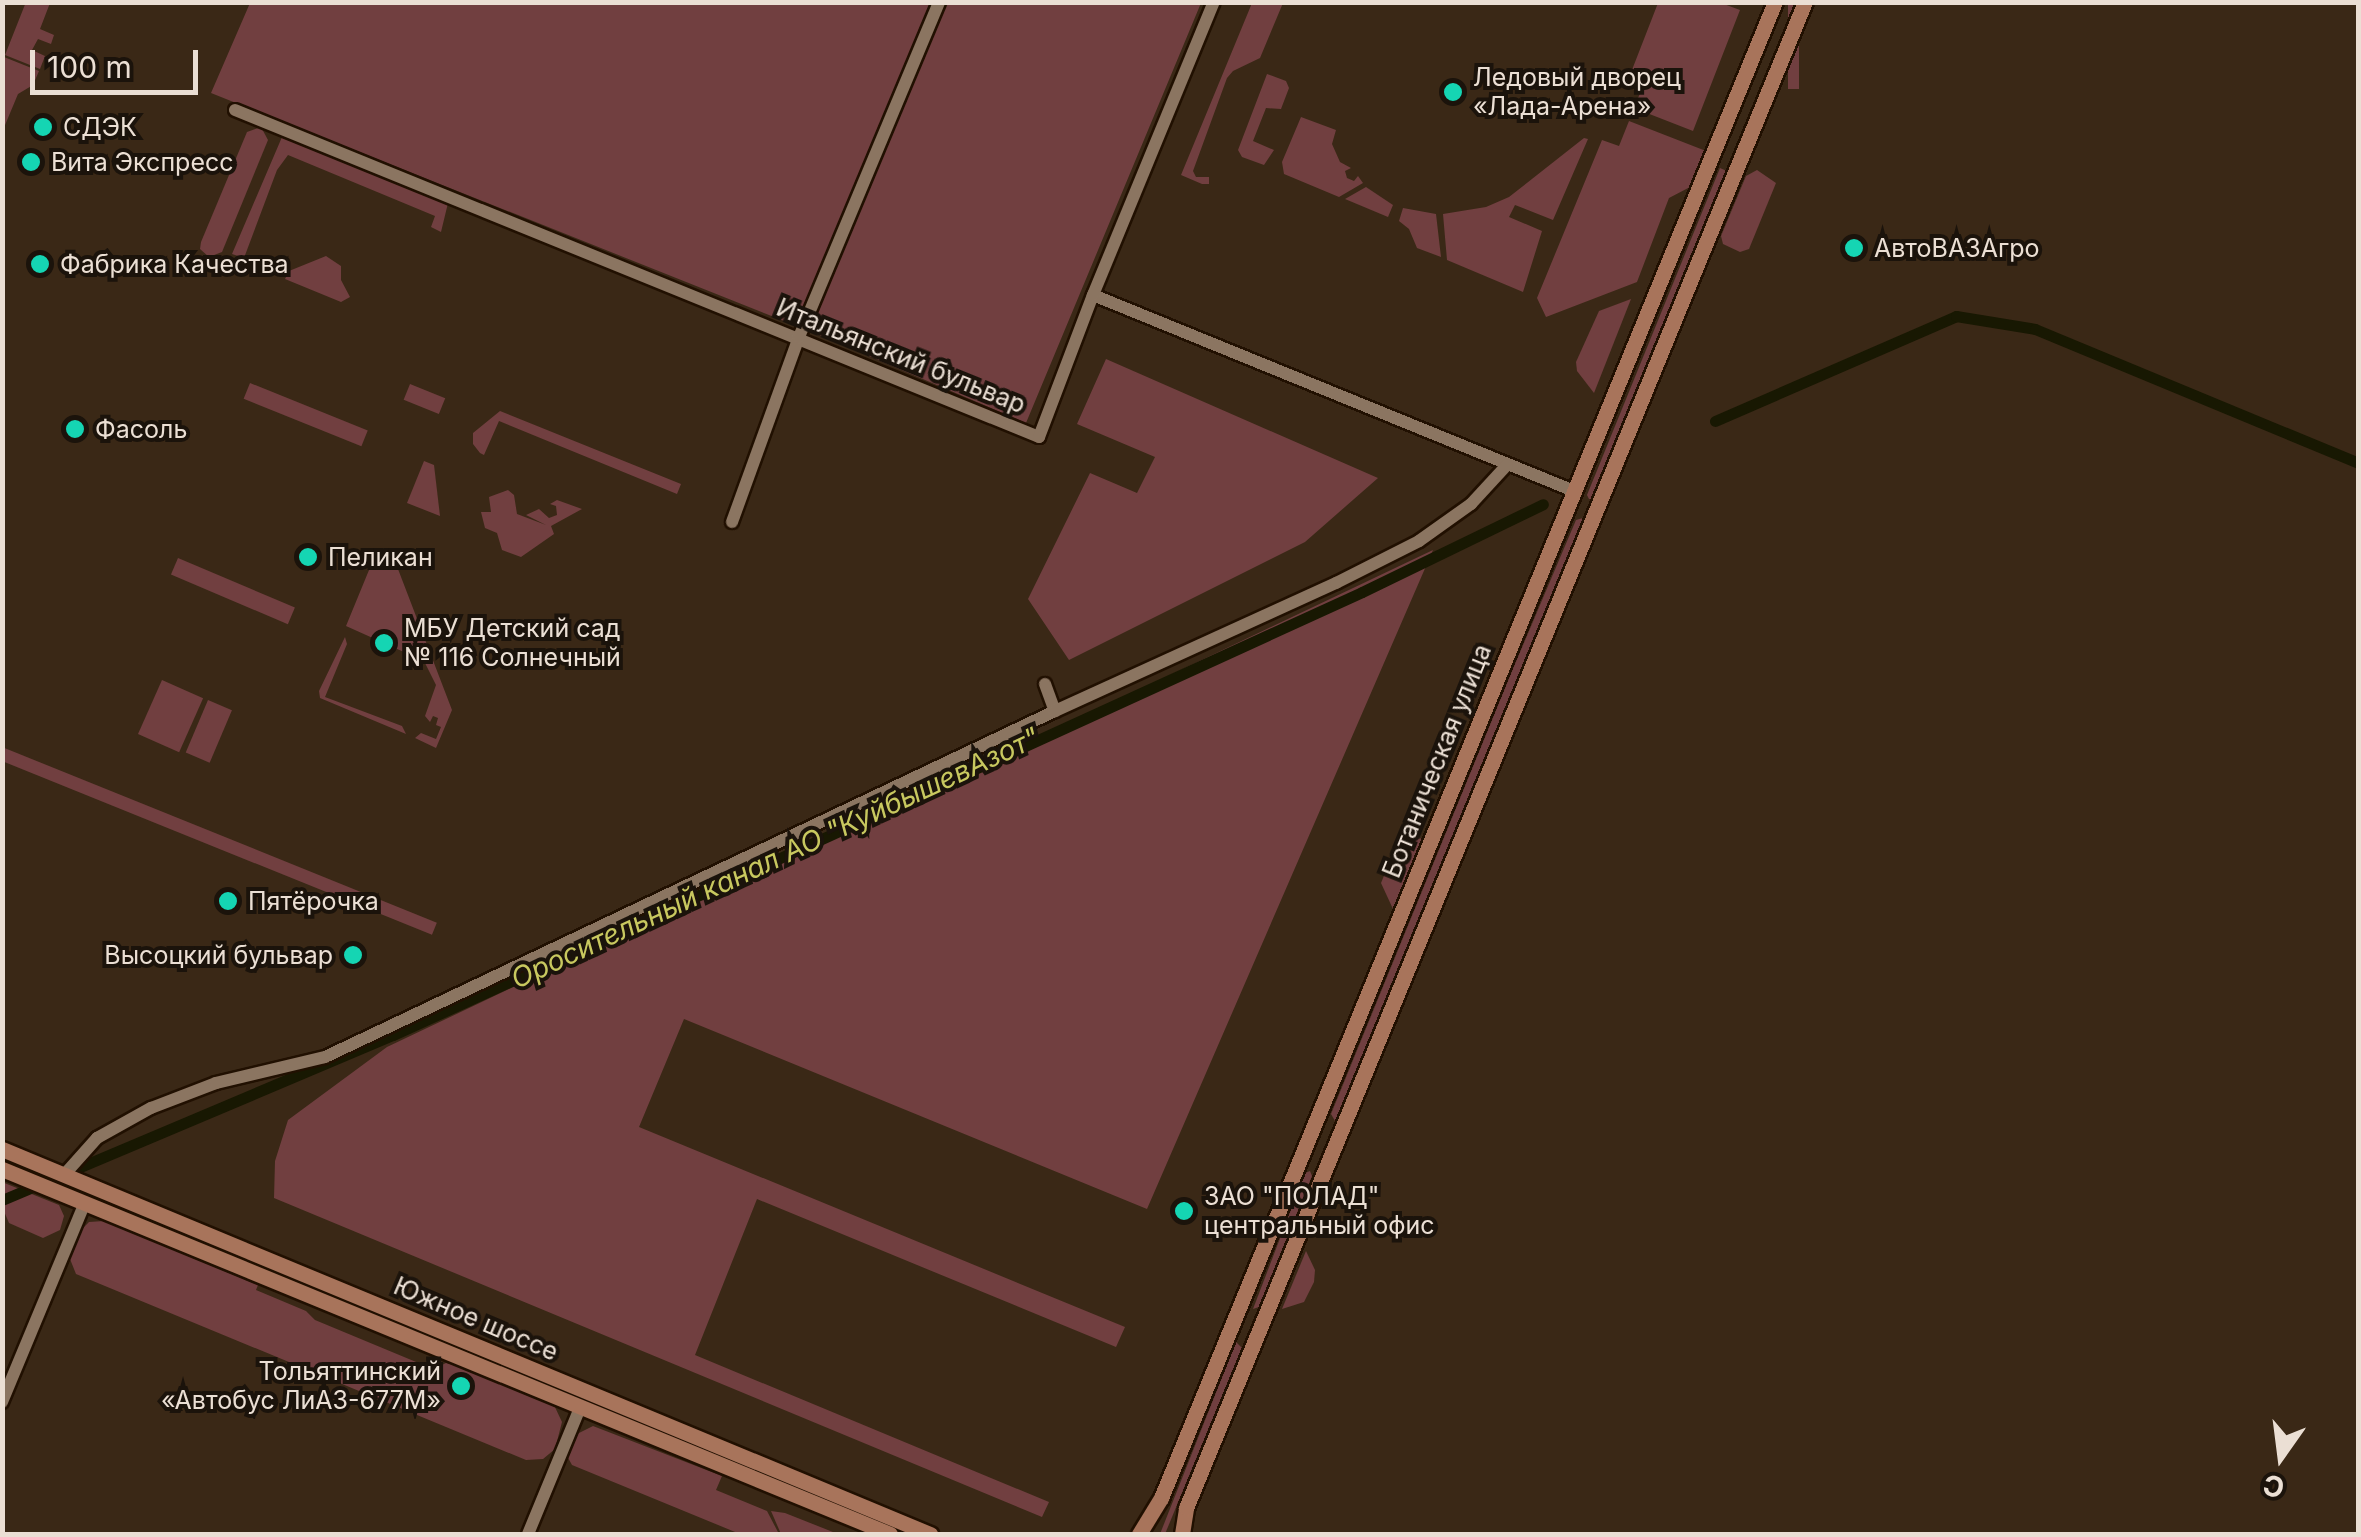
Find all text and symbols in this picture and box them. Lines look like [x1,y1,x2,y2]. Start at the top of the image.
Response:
scale bar [35,30,202,92]
text: 100 m [47,49,132,85]
place label: Ледовый дворец «Лада-Арена» [1473,63,1681,122]
marker: Ледовый дворец «Лада-Арена» [1442,81,1464,103]
place label: СДЭК [63,112,137,142]
marker: СДЭК [32,116,54,138]
place label: Вита Экспресс [51,147,234,177]
marker: Вита Экспресс [20,151,42,173]
place label: АвтоВАЗАгро [1874,233,2039,263]
marker: АвтоВАЗАгро [1843,237,1865,259]
place label: Фабрика Качества [60,249,289,279]
marker: Фабрика Качества [29,253,51,275]
street label: Итальянский бульвар [772,292,1030,420]
place label: Фасоль [95,414,187,444]
marker: Фасоль [64,418,86,440]
place label: Пеликан [328,542,433,572]
marker: Пеликан [297,546,319,568]
place label: МБУ Детский сад № 116 Солнечный [404,614,621,673]
marker: МБУ Детский сад № 116 Солнечный [373,632,395,654]
street label: Ботаническая улица [1376,640,1498,882]
water label: Оросительный канал АО "КуйбышевАзот" [505,720,1045,996]
place label: Пятёрочка [248,886,379,916]
marker: Пятёрочка [217,890,239,912]
place label: Высоцкий бульвар [104,940,333,970]
marker: Высоцкий бульвар [342,944,364,966]
place label: ЗАО "ПОЛАД" центральный офис [1204,1182,1435,1241]
marker: ЗАО "ПОЛАД" центральный офис [1173,1200,1195,1222]
street label: Южное шоссе [389,1271,563,1367]
place label: Тольяттинский «Автобус ЛиАЗ-677М» [161,1357,441,1416]
marker: Тольяттинский «Автобус ЛиАЗ-677М» [450,1375,472,1397]
north arrow [2231,1407,2331,1507]
text: С [2260,1467,2288,1505]

